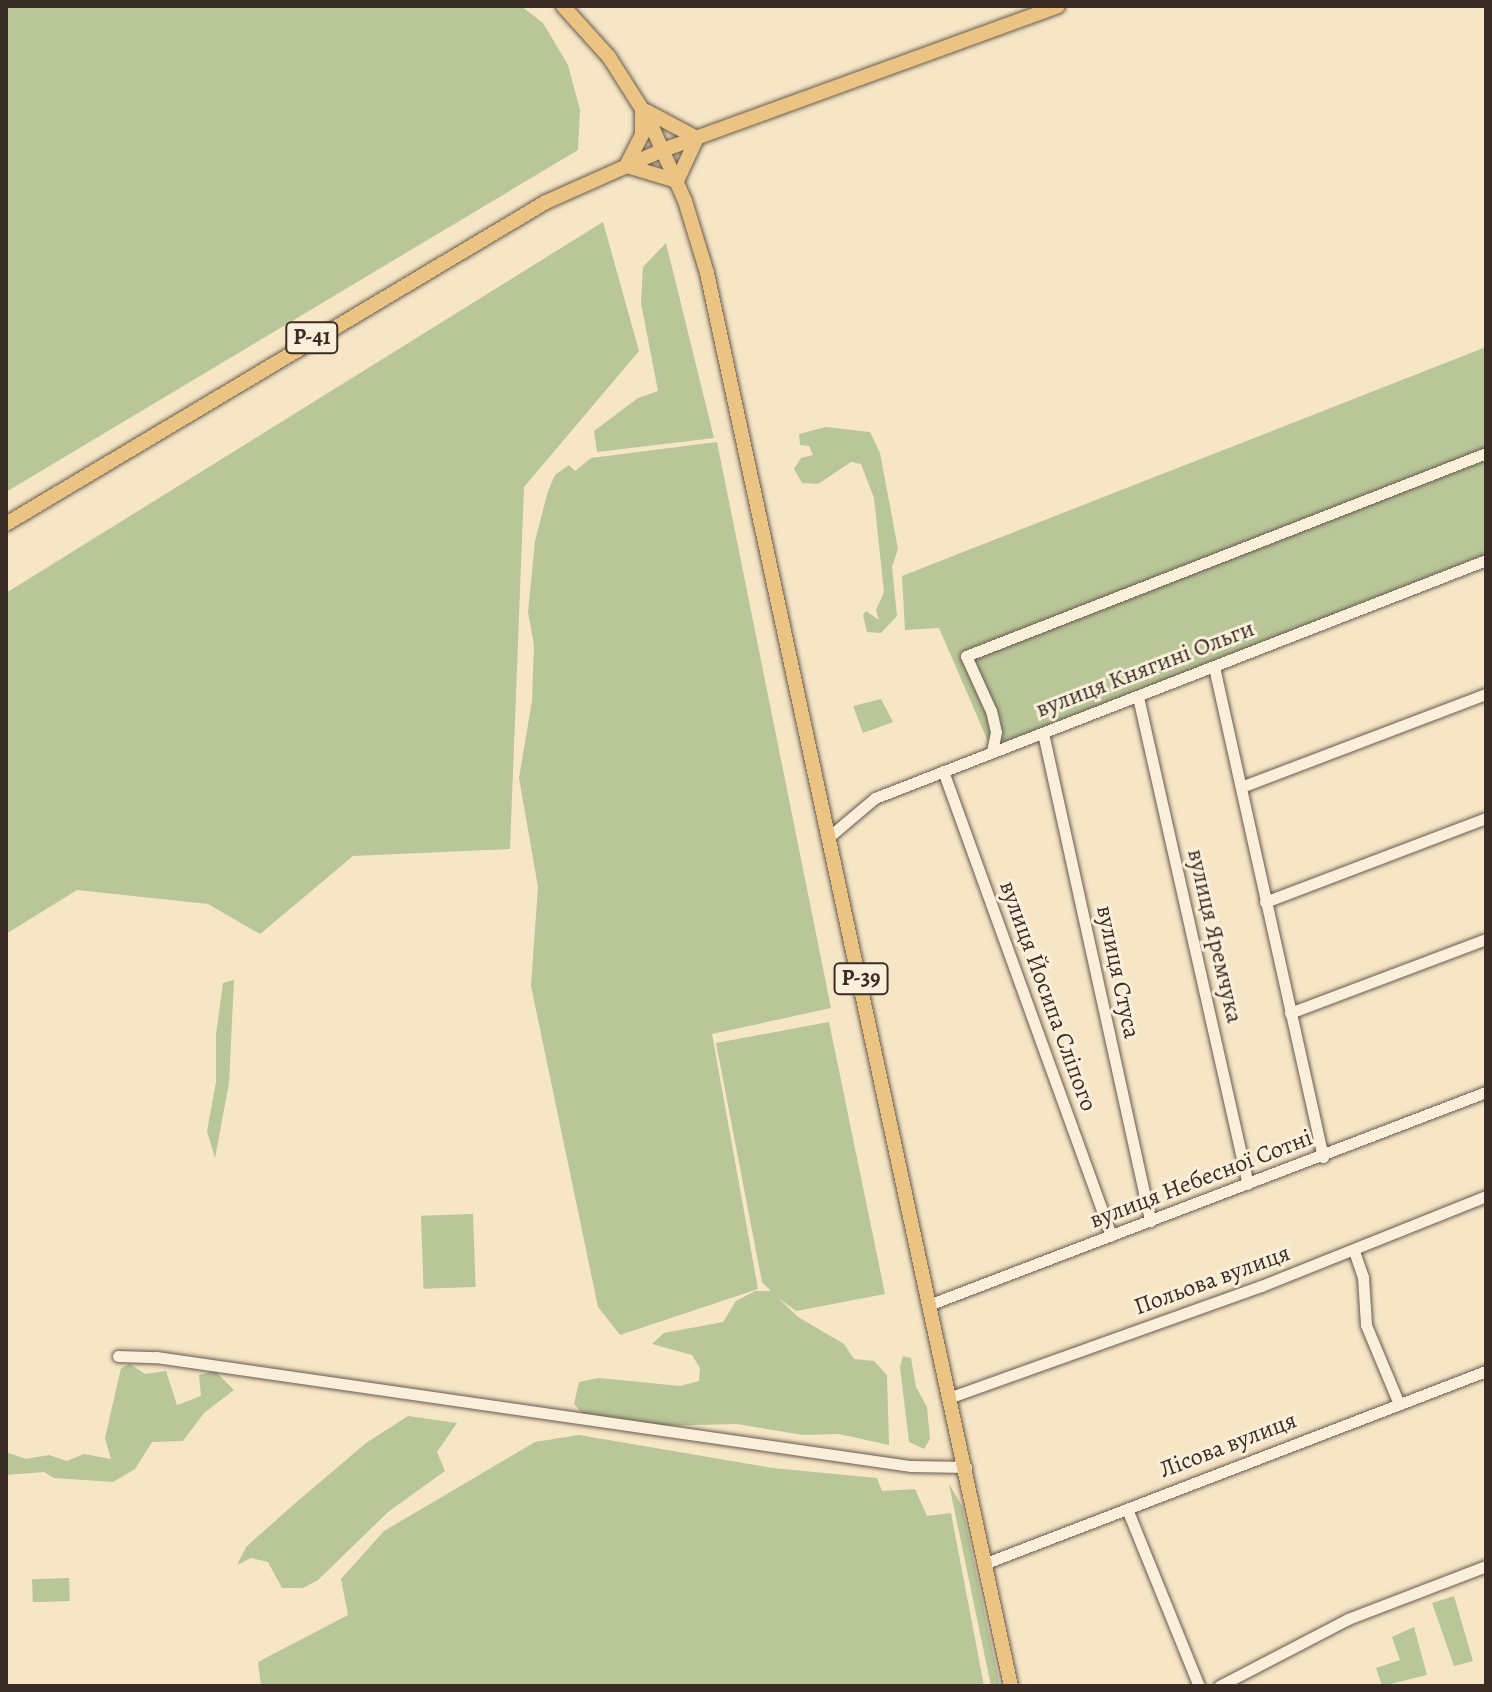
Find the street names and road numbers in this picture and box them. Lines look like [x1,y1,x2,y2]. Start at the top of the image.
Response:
road number: Р-41 [284,320,340,356]
street label: вулиця Княгині Ольги [1032,614,1258,724]
street label: вулиця Яремчука [1181,846,1249,1026]
street label: вулиця Йосипа Сліпого [993,877,1103,1115]
street label: вулиця Стуса [1090,903,1146,1041]
road number: Р-39 [833,961,889,997]
street label: вулиця Небесної Сотні [1086,1123,1316,1235]
street label: Польова вулиця [1130,1238,1294,1322]
street label: Лісова вулиця [1155,1406,1301,1484]

